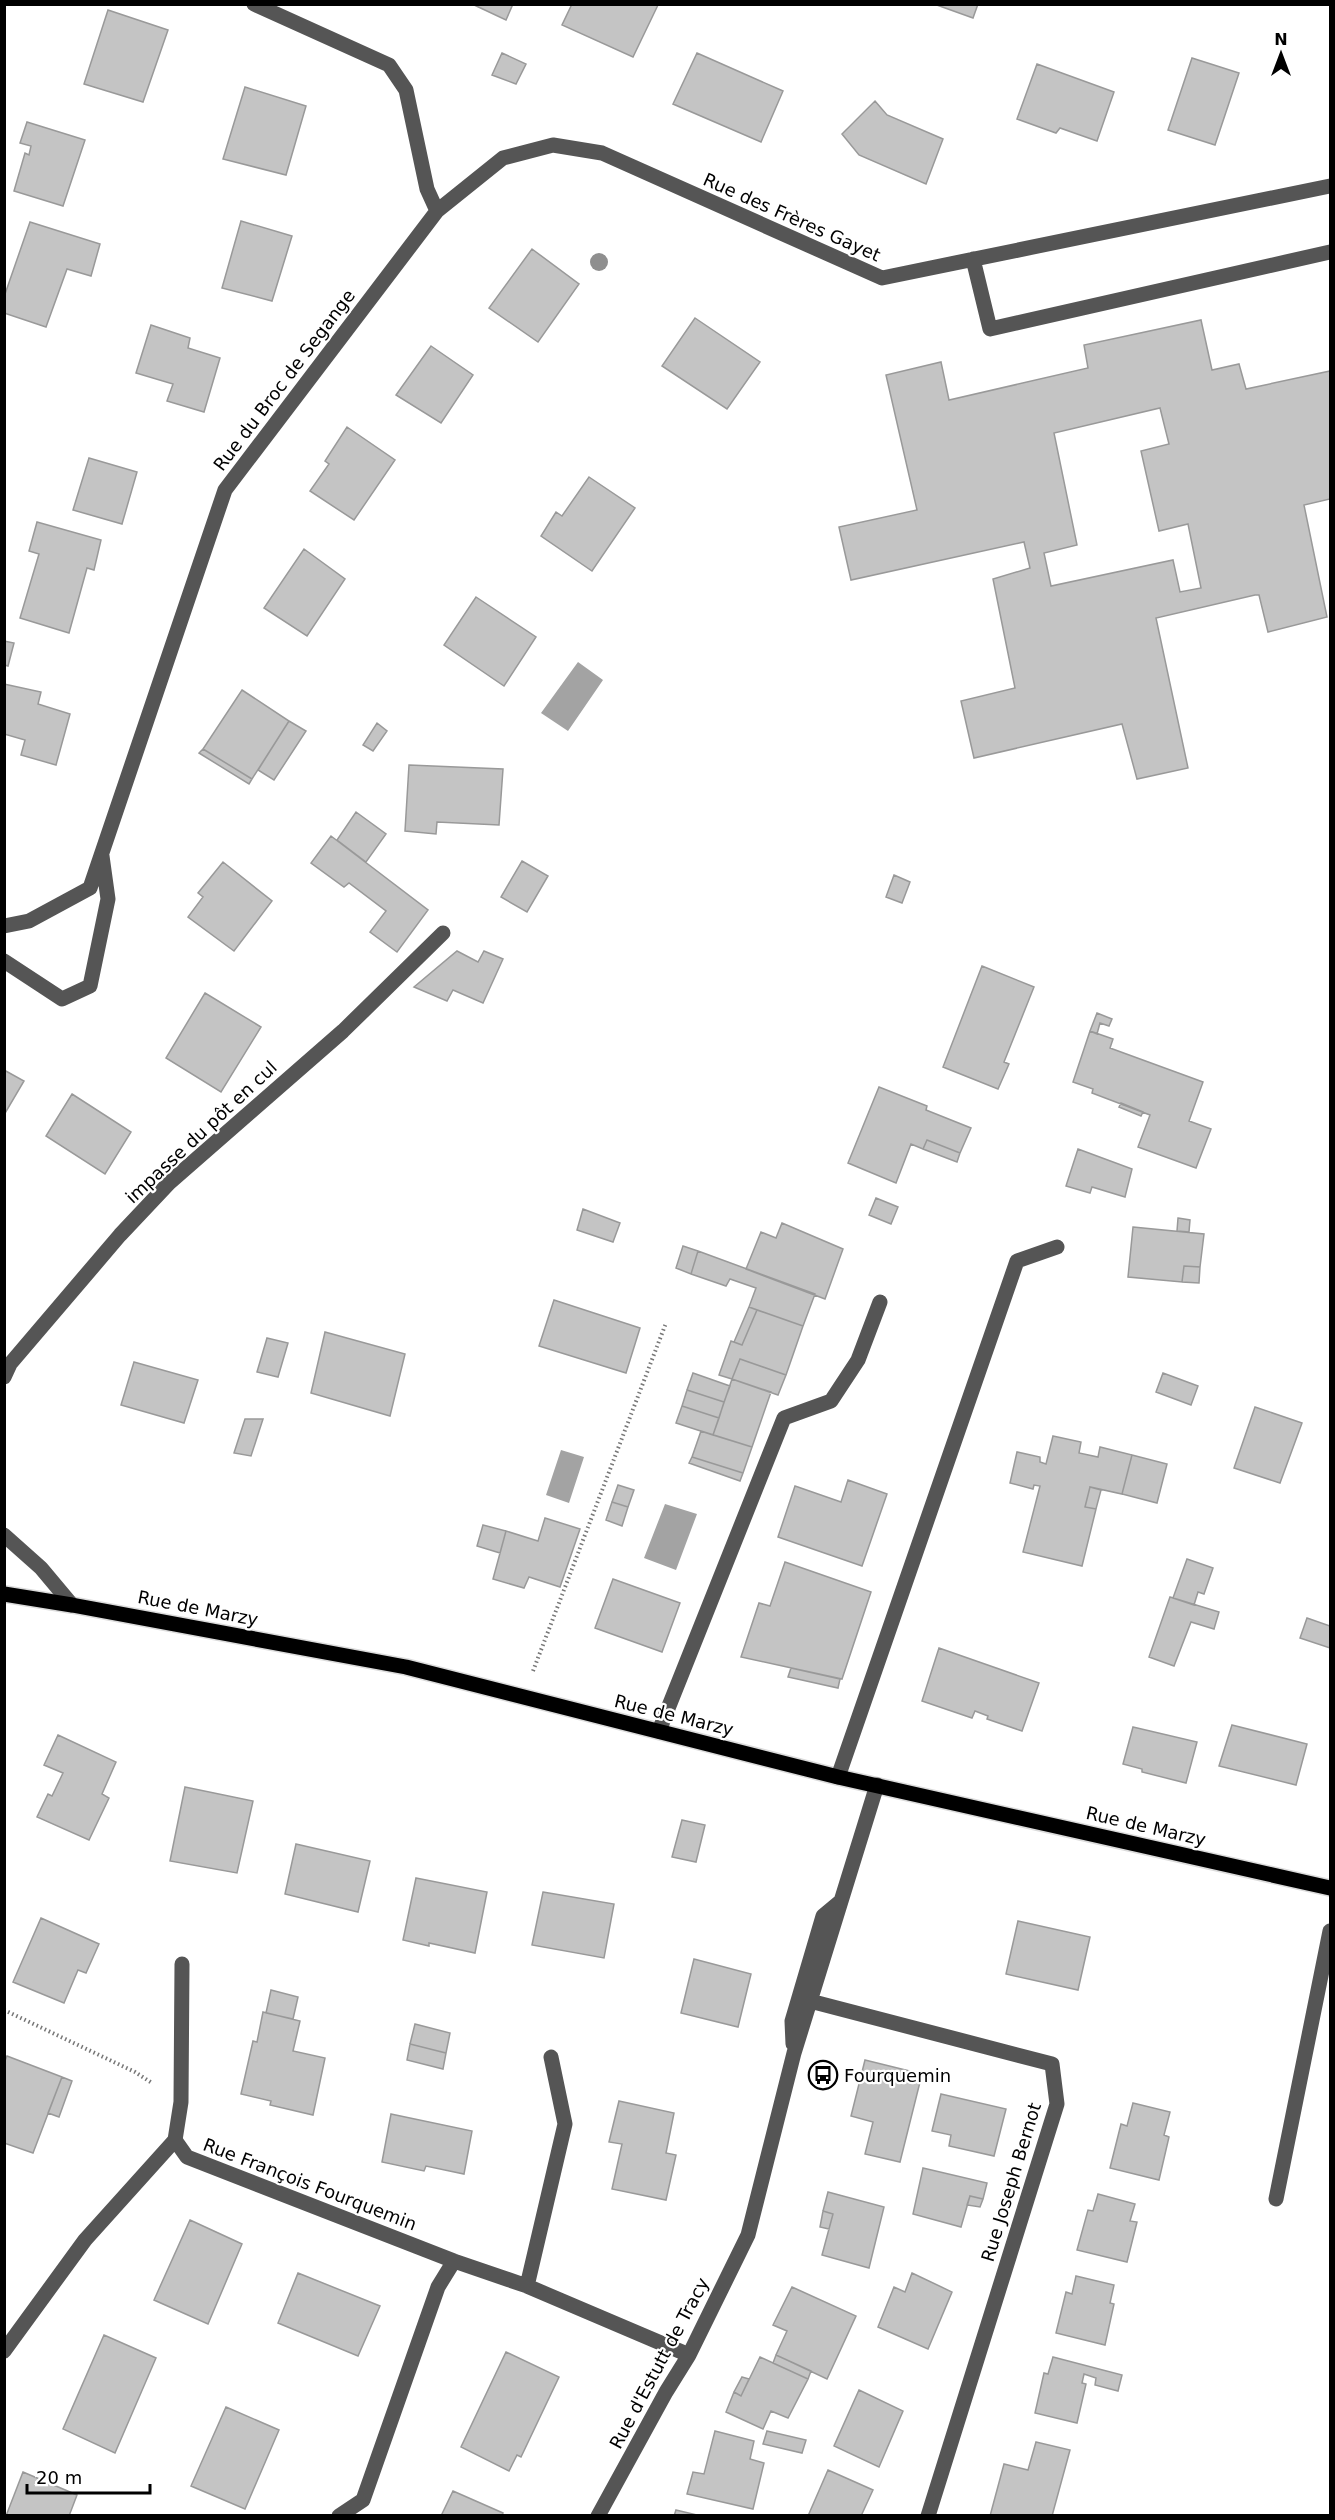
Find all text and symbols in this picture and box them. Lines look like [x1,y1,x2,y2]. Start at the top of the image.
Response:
north arrow [1251,24,1311,84]
text: N [1274,30,1288,49]
street label: Rue des Frères Gayet [700,168,884,266]
street label: Rue du Broc de Segange [209,285,359,475]
street label: impasse du pôt en cul [121,1057,281,1207]
street label: Rue de Marzy [136,1586,260,1630]
street label: Rue de Marzy [612,1690,736,1740]
street label: Rue de Marzy [1084,1802,1208,1850]
bus stop icon: Fourquemin [807,2059,839,2091]
place label: Fourquemin [844,2065,951,2086]
street label: Rue Joseph Bernot [977,2100,1045,2264]
street label: Rue François Fourquemin [200,2134,420,2234]
street label: Rue d'Estutt de Tracy [605,2273,713,2452]
scale bar [27,2457,150,2495]
text: 20 m [36,2467,82,2488]

